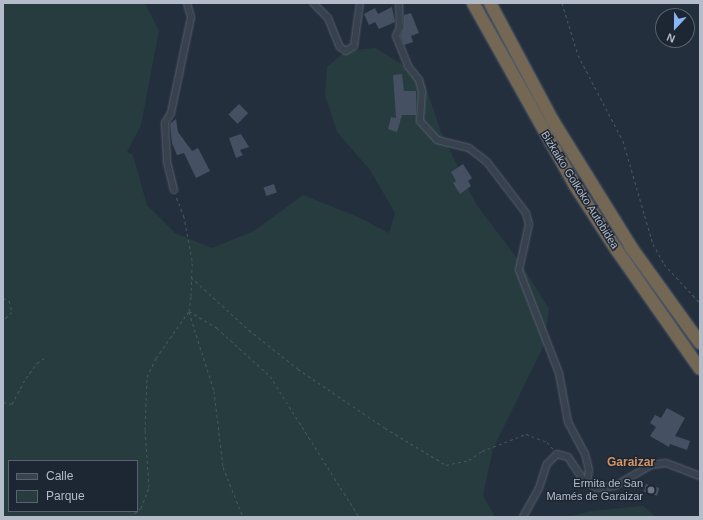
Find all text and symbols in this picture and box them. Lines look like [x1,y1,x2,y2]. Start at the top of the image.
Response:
north arrow [655,8,695,48]
text: N [665,31,677,45]
street label: Bizkaiko Golkoko Autobidea [538,128,622,252]
district label: Garaizar [607,456,655,470]
legend [8,460,138,512]
text: Calle [46,469,73,483]
place label: Ermita de San Mamés de Garaizar [546,477,643,503]
marker: Ermita de San Mamés de Garaizar [646,485,656,495]
text: Parque [46,489,85,503]

